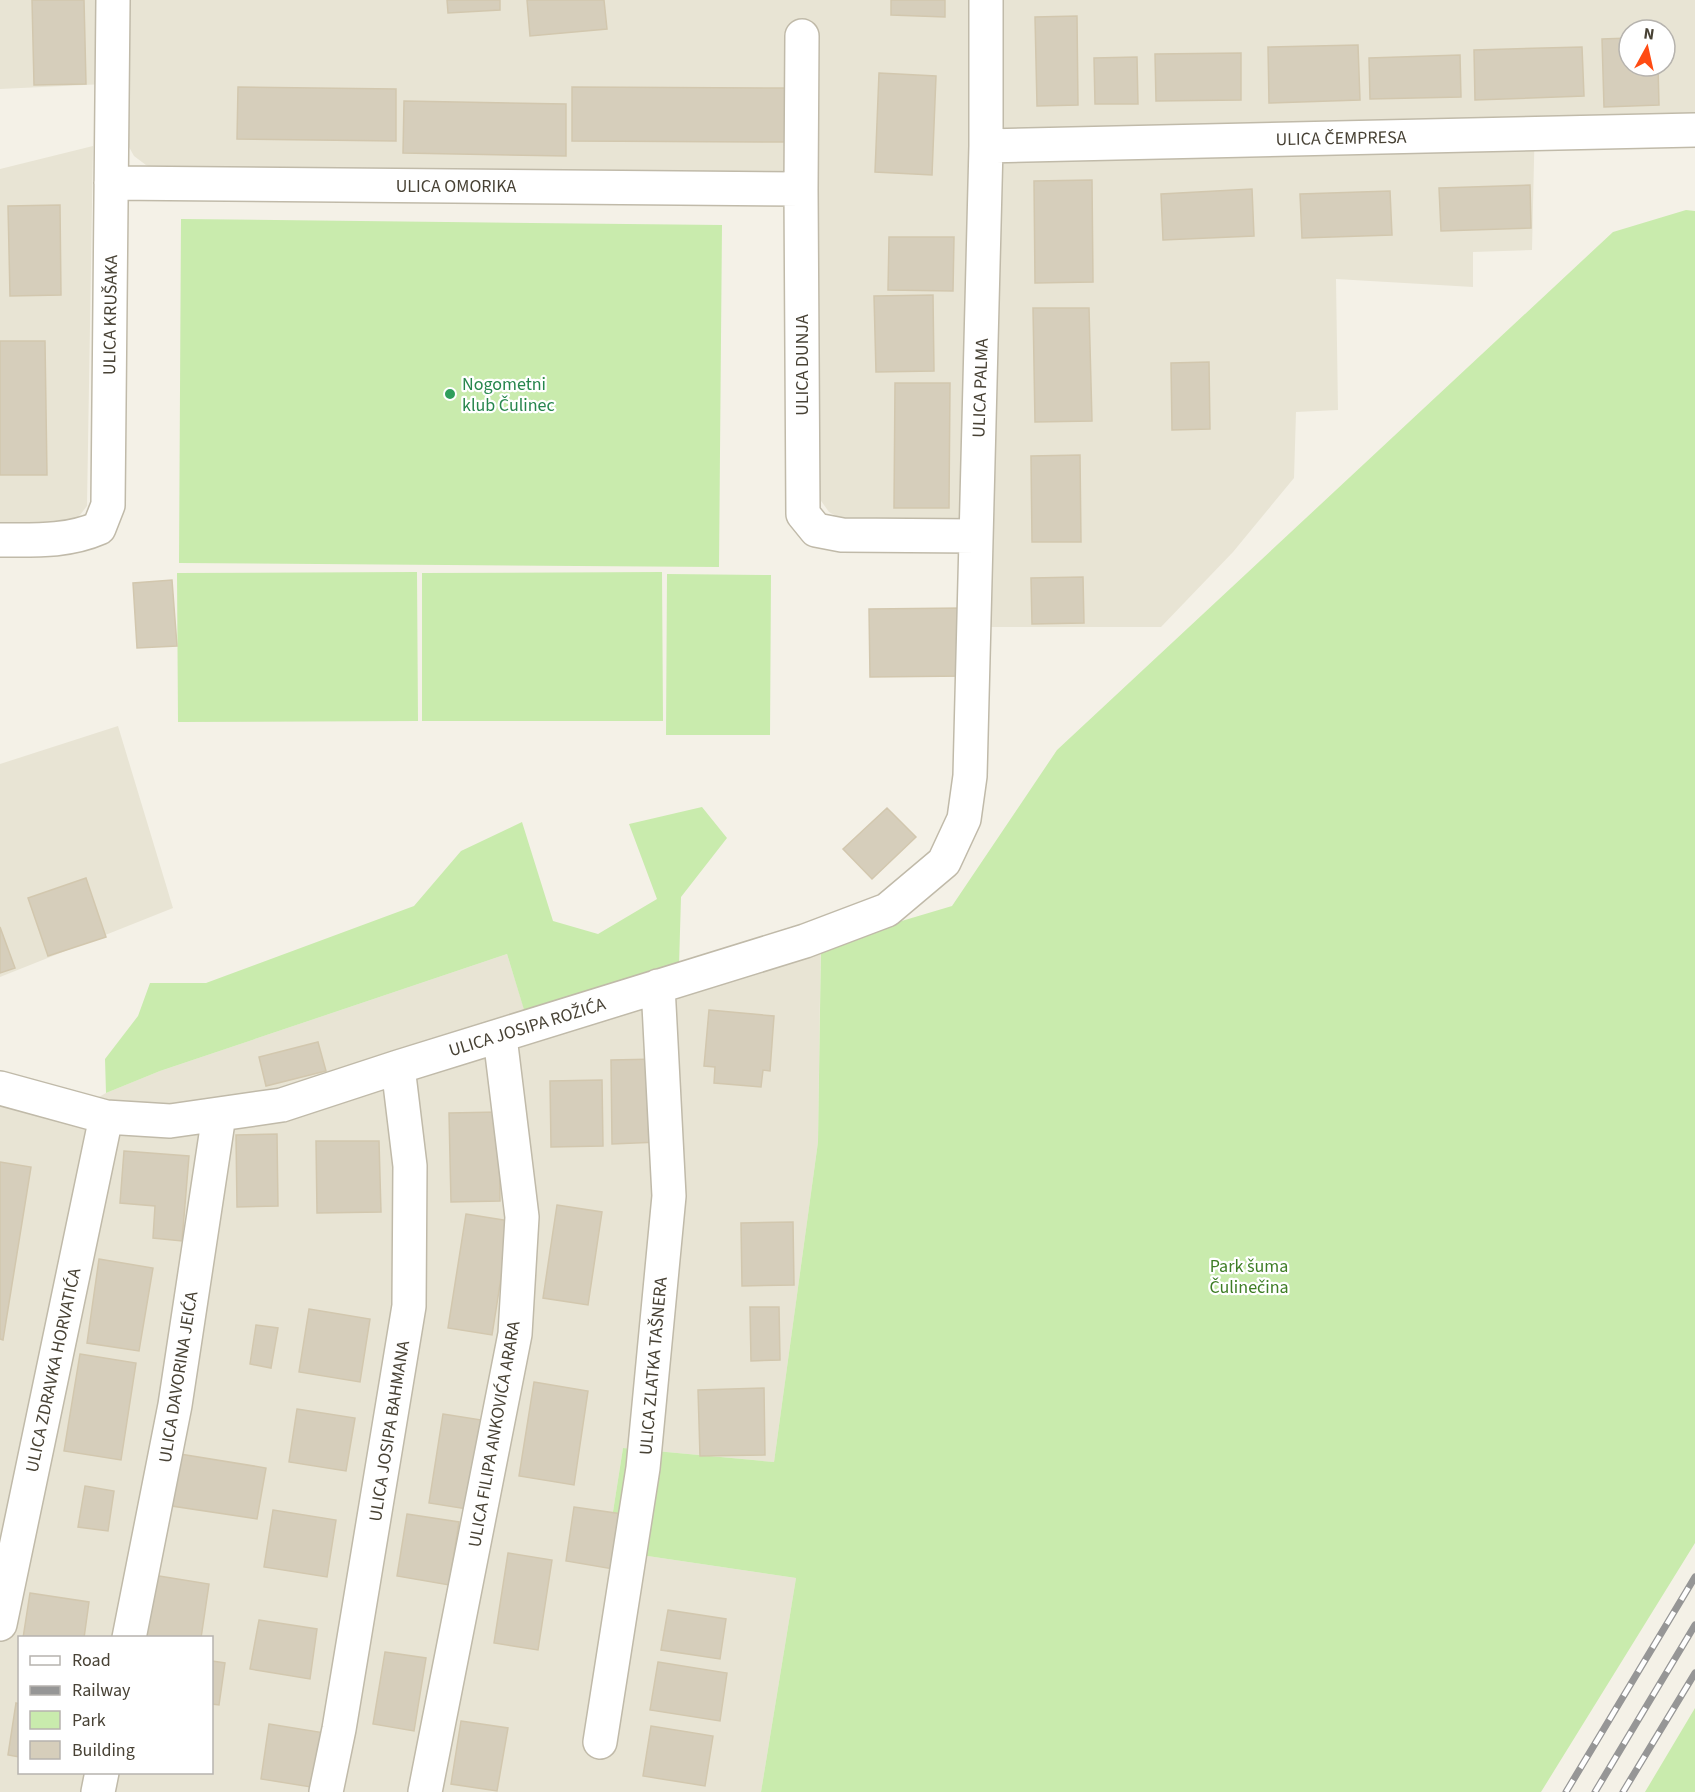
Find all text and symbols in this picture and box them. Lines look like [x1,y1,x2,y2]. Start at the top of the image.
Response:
north arrow [1617,18,1677,78]
text: N [1642,23,1656,46]
street label: ULICA ČEMPRESA [1275,125,1407,152]
street label: ULICA OMORIKA [396,174,517,199]
street label: ULICA KRUŠAKA [97,254,124,375]
street label: ULICA DUNJA [790,314,815,416]
street label: ULICA PALMA [966,338,995,438]
place label: Nogometni klub Čulinec [462,372,555,418]
marker: Nogometni klub Čulinec [443,387,457,401]
street label: ULICA JOSIPA ROŽIĆA [446,992,609,1063]
park label: Park šuma Čulinečina [1209,1254,1289,1300]
street label: ULICA ZDRAVKA HORVATIĆA [20,1265,87,1475]
street label: ULICA ZLATKA TAŠNERA [633,1276,674,1456]
street label: ULICA DAVORINA JEIĆA [153,1289,204,1465]
street label: ULICA FILIPA ANKOVIĆA ARARA [462,1319,527,1549]
street label: ULICA JOSIPA BAHMANA [363,1339,416,1523]
legend [18,1636,213,1774]
text: Road [72,1648,111,1673]
text: Railway [72,1678,131,1703]
text: Park [72,1708,106,1733]
text: Building [72,1738,135,1763]

